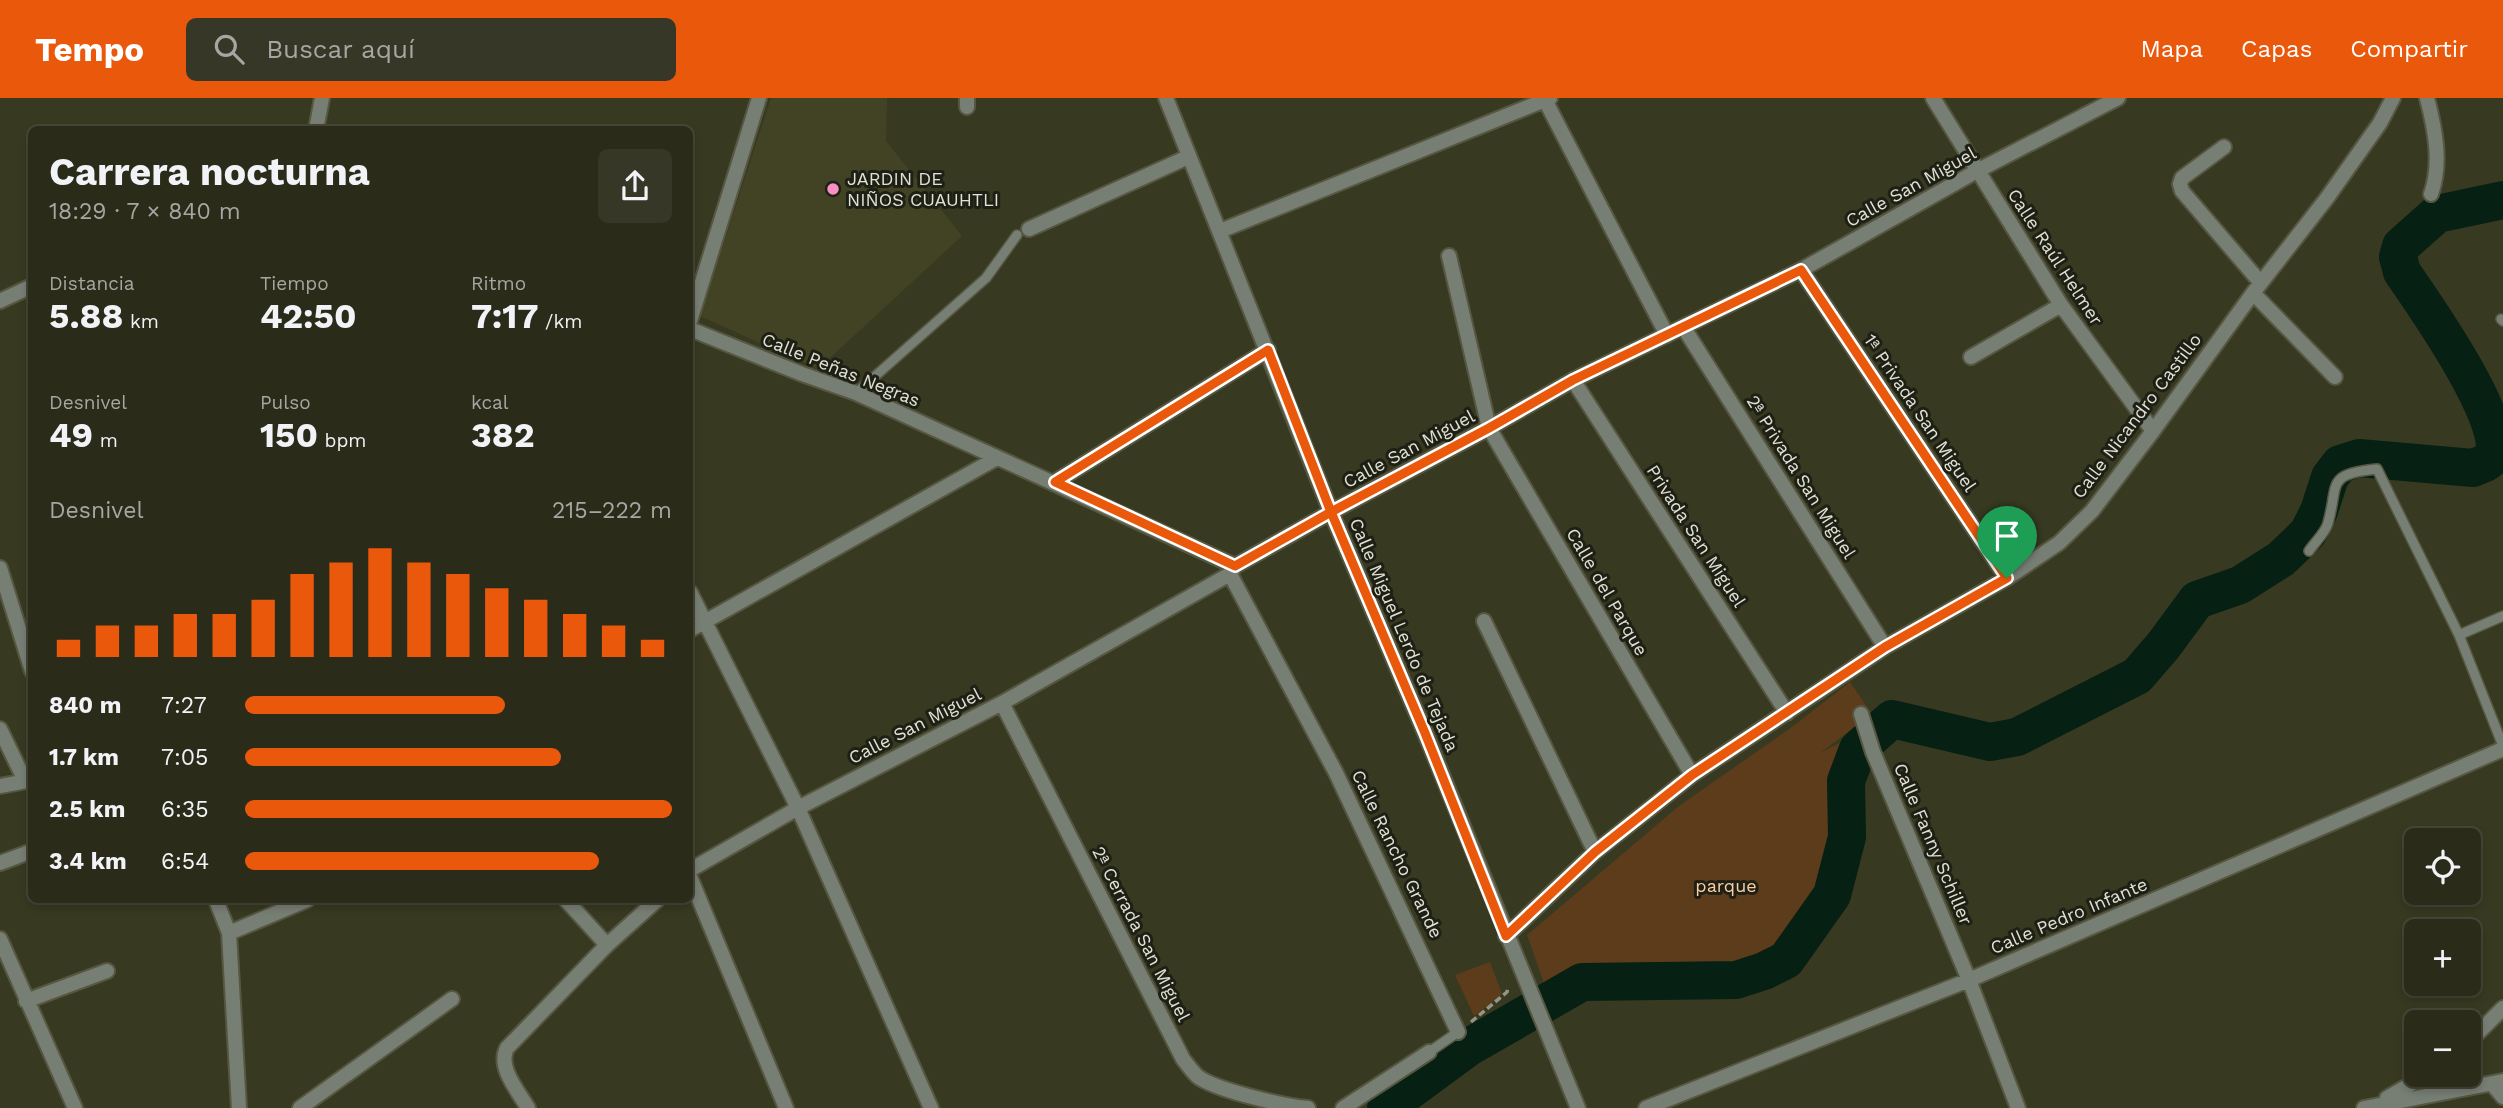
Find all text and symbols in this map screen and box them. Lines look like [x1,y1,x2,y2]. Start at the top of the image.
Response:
search box [186,18,676,81]
text: Tempo [35,30,144,69]
icon: search [210,30,248,68]
text: Buscar aquí [266,34,415,64]
text: Mapa [2140,35,2203,63]
text: Capas [2241,35,2312,63]
text: Compartir [2350,35,2468,63]
street label: Calle San Miguel [1842,142,1980,231]
button: share [598,149,672,223]
text: Carrera nocturna [49,150,370,194]
place label: JARDIN DE NIÑOS CUAUHTLI [847,168,999,210]
marker: JARDIN DE NIÑOS CUAUHTLI [825,181,841,197]
street label: Calle Raúl Helmer [2004,185,2107,329]
text: 18:29 · 7 × 840 m [49,198,241,225]
text: Distancia [49,272,135,295]
text: Tiempo [260,272,329,295]
text: Ritmo [471,272,526,295]
text: 5.88 [49,295,123,337]
text: 42:50 [260,295,357,337]
text: 7:17 [471,295,539,337]
text: km [123,310,159,333]
text: /km [539,310,582,333]
street label: Calle Peñas Negras [759,328,923,411]
street label: Calle Nicandro Castillo [2068,329,2205,502]
street label: 1ª Privada San Miguel [1860,330,1981,496]
text: Desnivel [49,391,127,414]
text: Pulso [260,391,311,414]
text: kcal [471,391,509,414]
street label: 2ª Privada San Miguel [1743,391,1861,563]
street label: Calle San Miguel [1340,405,1478,492]
text: 49 [49,414,93,456]
text: 150 [260,414,318,456]
text: 382 [471,414,535,456]
text: m [93,429,118,452]
text: bpm [318,429,366,452]
street label: Privada San Miguel [1643,461,1750,611]
text: Desnivel [49,497,144,524]
text: 215–222 m [552,497,672,524]
pin [1977,506,2037,578]
street label: Calle Miguel Lerdo de Tejada [1346,515,1463,755]
icon: arrive [1988,517,2026,555]
street label: Calle del Parque [1562,524,1652,659]
street label: Calle San Miguel [845,683,985,768]
text: 840 m [49,692,121,719]
text: 7:27 [161,692,207,719]
text: 1.7 km [49,744,119,771]
text: 7:05 [161,744,208,771]
street label: Calle Fanny Schiller [1890,760,1977,928]
street label: Calle Rancho Grande [1348,766,1447,941]
text: 2.5 km [49,796,125,823]
text: 6:35 [161,796,209,823]
map controls [2404,828,2481,1087]
button: locate [2404,828,2481,905]
street label: 2ª Cerrada San Miguel [1088,843,1195,1025]
text: 3.4 km [49,848,127,875]
text: 6:54 [161,848,209,875]
street label: Calle Pedro Infante [1987,873,2150,958]
park label: parque [1695,875,1757,896]
button: + [2404,919,2481,996]
button: − [2404,1010,2481,1087]

